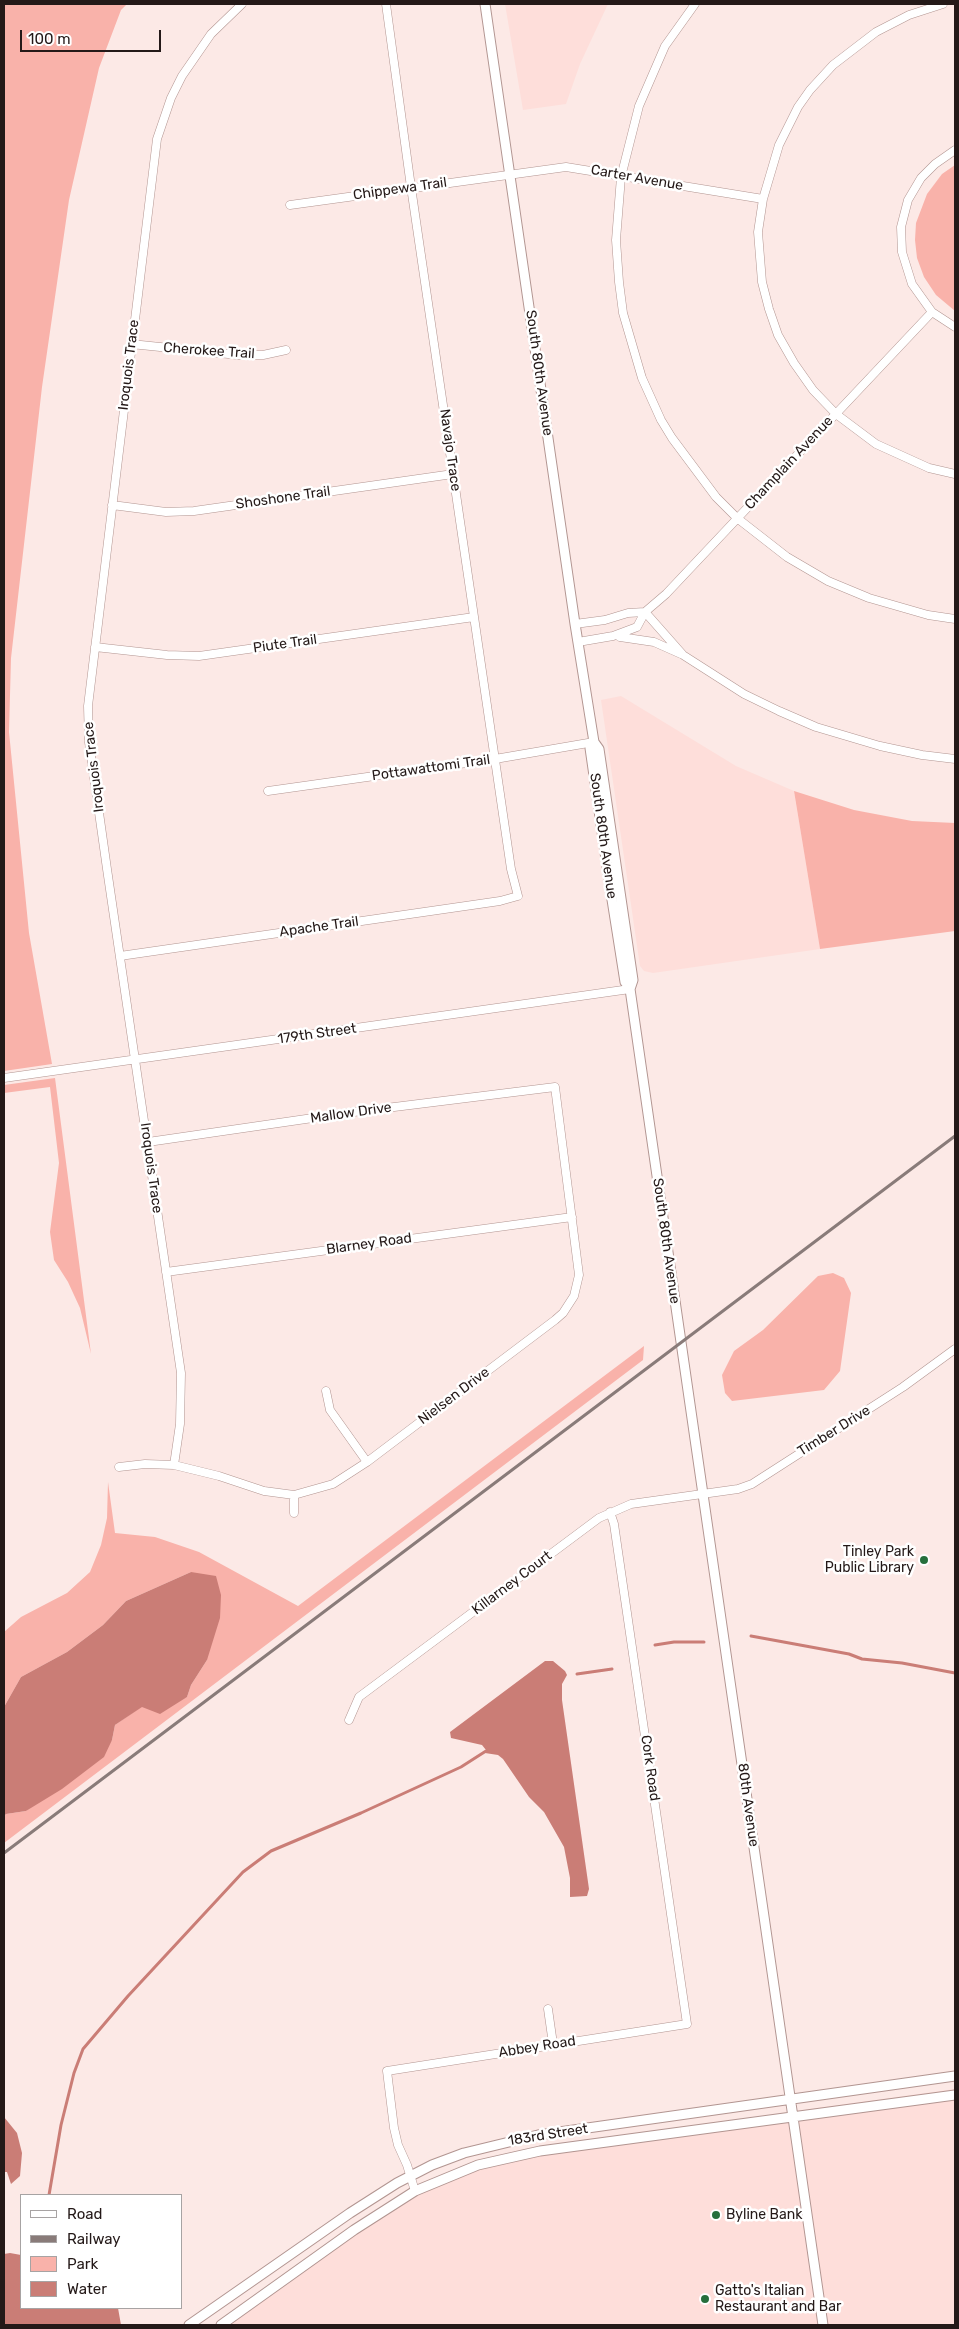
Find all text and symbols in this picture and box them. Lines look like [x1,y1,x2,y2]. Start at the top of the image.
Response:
scale bar [22,20,164,52]
text: 100 m [28,30,70,48]
street label: Carter Avenue [590,162,684,194]
street label: Chippewa Trail [352,174,448,204]
street label: South 80th Avenue [522,309,556,437]
street label: Iroquois Trace [115,319,143,411]
street label: Cherokee Trail [163,339,255,363]
street label: Navajo Trace [436,408,464,492]
street label: Champlain Avenue [741,413,837,513]
street label: Shoshone Trail [235,483,331,513]
street label: Piute Trail [252,631,318,657]
street label: Iroquois Trace [80,721,108,813]
street label: Pottawattomi Trail [371,751,491,785]
street label: South 80th Avenue [586,772,620,900]
street label: Apache Trail [278,913,360,941]
street label: 179th Street [277,1020,357,1048]
street label: Mallow Drive [309,1099,393,1127]
street label: Iroquois Trace [136,1122,166,1214]
street label: South 80th Avenue [649,1177,683,1305]
street label: Blarney Road [325,1230,413,1258]
street label: Nielsen Drive [415,1364,493,1428]
street label: Timber Drive [795,1402,873,1460]
place label: Tinley Park Public Library [825,1544,914,1576]
street label: Killarney Court [469,1548,555,1618]
marker: Tinley Park Public Library [918,1554,930,1566]
street label: Cork Road [637,1734,663,1802]
street label: 80th Avenue [734,1762,762,1848]
street label: Abbey Road [497,2033,577,2061]
street label: 183rd Street [507,2120,589,2150]
legend [20,2194,182,2309]
text: Road [67,2205,103,2223]
place label: Byline Bank [726,2207,802,2223]
marker: Byline Bank [710,2209,722,2221]
text: Railway [67,2230,121,2248]
text: Park [67,2255,98,2273]
text: Water [67,2280,107,2298]
place label: Gatto's Italian Restaurant and Bar [715,2283,841,2316]
marker: Gatto's Italian Restaurant and Bar [699,2293,711,2305]

